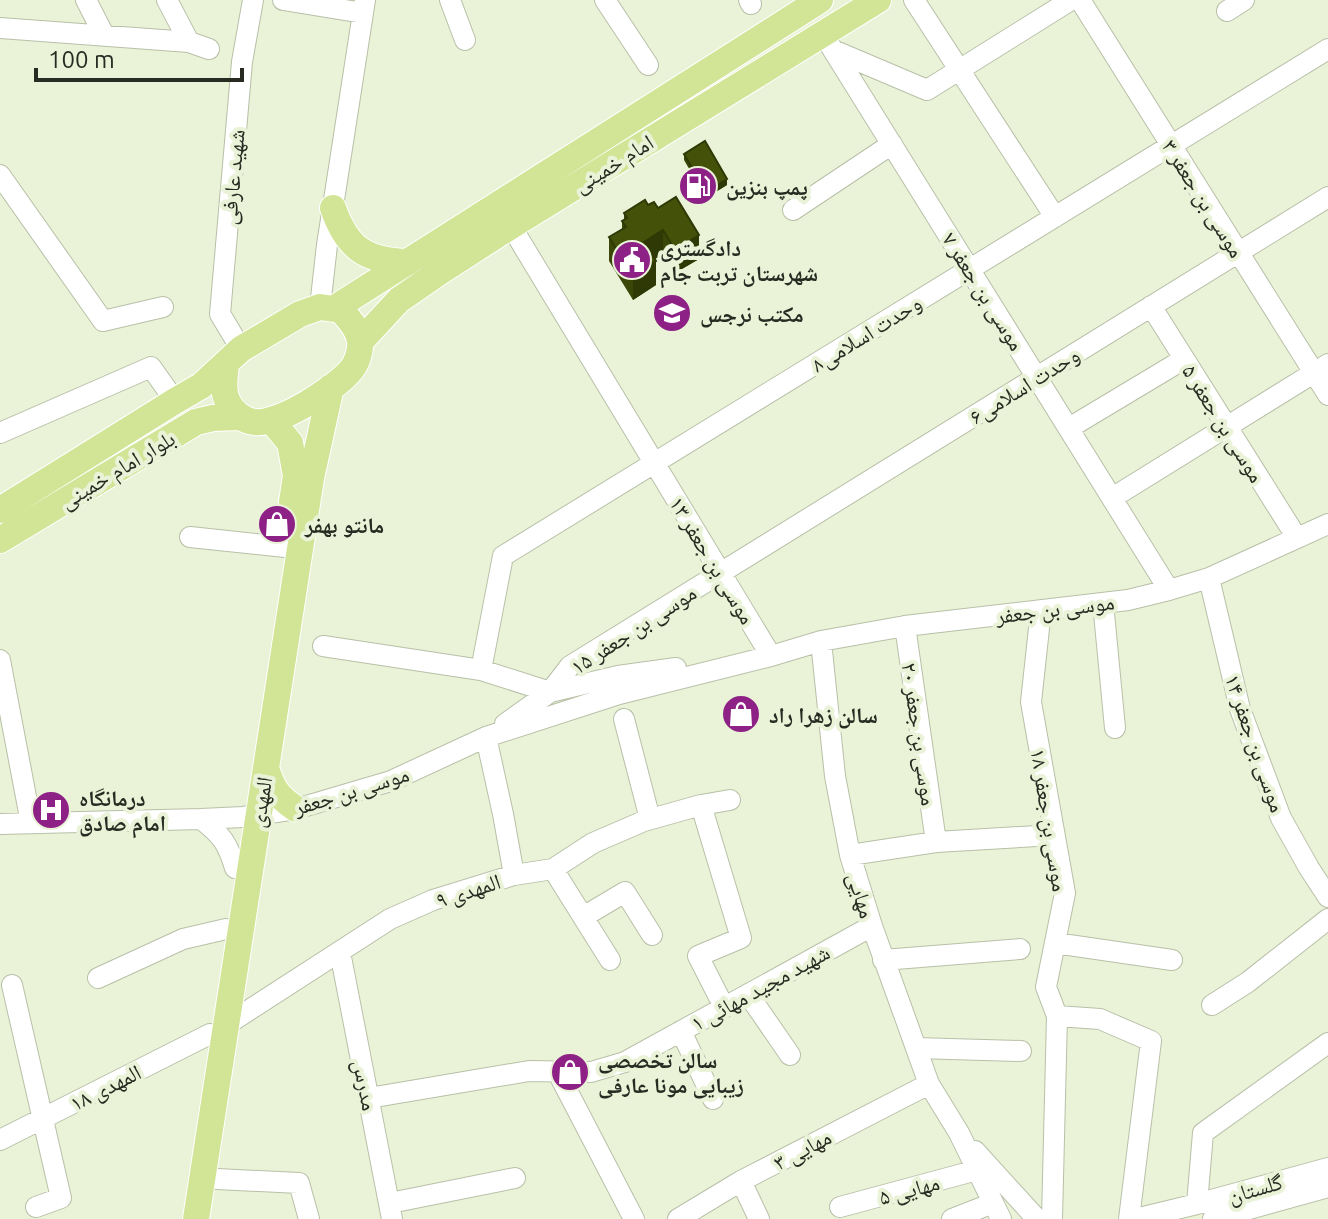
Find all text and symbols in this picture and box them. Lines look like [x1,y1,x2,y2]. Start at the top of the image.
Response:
scale bar [36,32,242,82]
text: 100 m [48,46,115,73]
street label: شهید عارفی [215,128,251,226]
street label: امام خمینی [569,129,659,200]
street label: موسی بن جعفر ۳ [1156,134,1250,263]
fuel station icon: پمپ بنزین [677,165,719,207]
place label: پمپ بنزین [726,174,808,201]
street label: موسی بن جعفر ۷ [936,227,1030,356]
place label: دادگستری شهرستان تربت جام [660,235,818,289]
public building icon: دادگستری شهرستان تربت جام [611,239,653,281]
street label: وحدت اسلامی۸ [806,289,927,378]
school or university icon: مكتب نرجس [651,292,693,334]
place label: مكتب نرجس [700,301,804,328]
street label: وحدت اسلامی۶ [964,341,1085,430]
street label: موسی بن جعفر ۵ [1176,359,1270,488]
street label: بلوار امام خمینی [55,425,181,516]
street label: موسی بن جعفر ۱۳ [663,492,761,629]
shop icon: مانتو بهفر [256,503,298,545]
place label: مانتو بهفر [304,512,384,538]
street label: موسی بن جعفر ۱۵ [566,579,701,680]
street label: موسی بن جعفر [993,588,1116,630]
street label: موسی بن جعفر ۲۰ [896,661,942,807]
street label: موسی بن جعفر ۱۴ [1219,671,1291,816]
shop icon: سالن زهرا راد [720,693,762,735]
place label: سالن زهرا راد [769,702,878,729]
street label: موسی بن جعفر ۱۸ [1024,747,1074,893]
street label: موسی بن جعفر [289,761,412,822]
street label: المهدی [244,775,278,830]
place label: درمانگاه امام صادق [79,785,166,839]
hospital icon: درمانگاه امام صادق [30,789,72,831]
street label: المهدی ۹ [433,868,504,914]
street label: مهایی [841,869,881,922]
street label: شهید مجید مهائی ۱ [686,939,835,1037]
place label: سالن تخصصی زیبایی مونا عارفی [598,1047,744,1099]
shop icon: سالن تخصصی زیبایی مونا عارفی [549,1051,591,1093]
street label: مدرس [347,1057,383,1113]
street label: المهدی ۱۸ [65,1059,146,1117]
street label: مهایی ۳ [769,1124,836,1176]
street label: گلستان [1225,1168,1286,1210]
street label: مهایی ۵ [876,1169,942,1211]

